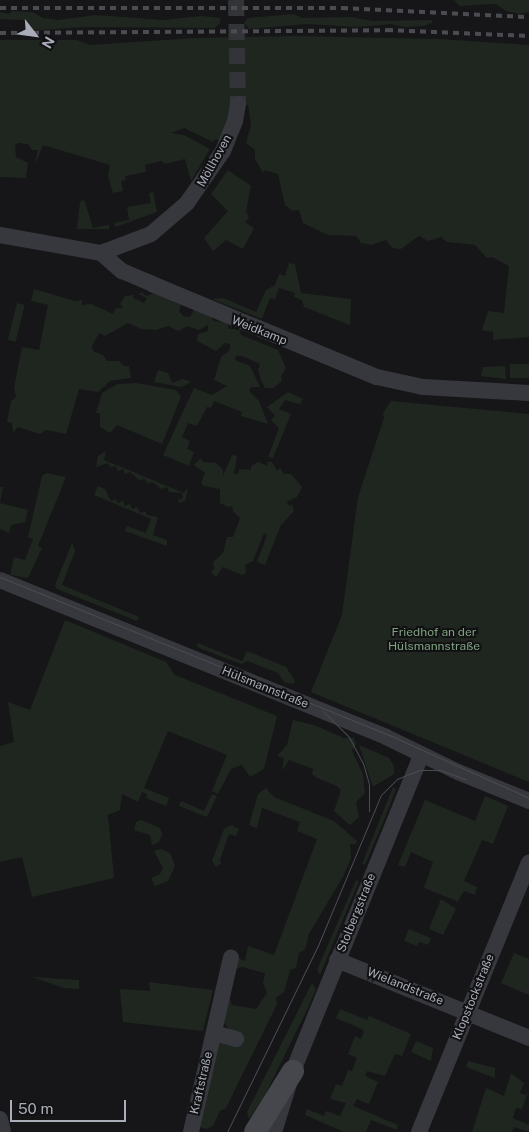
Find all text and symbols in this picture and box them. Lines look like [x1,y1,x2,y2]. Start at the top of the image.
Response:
north arrow [10,10,60,60]
text: N [38,34,58,51]
street label: Möllhoven [195,132,235,190]
street label: Weidkamp [229,313,289,349]
park label: Friedhof an der Hülsmannstraße [388,626,480,654]
street label: Hülsmannstraße [220,664,310,712]
street label: Stolbergstraße [335,871,379,955]
street label: Klopstockstraße [450,952,498,1042]
street label: Wielandstraße [365,965,445,1009]
street label: Kraftstraße [188,1050,216,1116]
scale bar [12,1090,129,1122]
text: 50 m [18,1100,53,1117]

